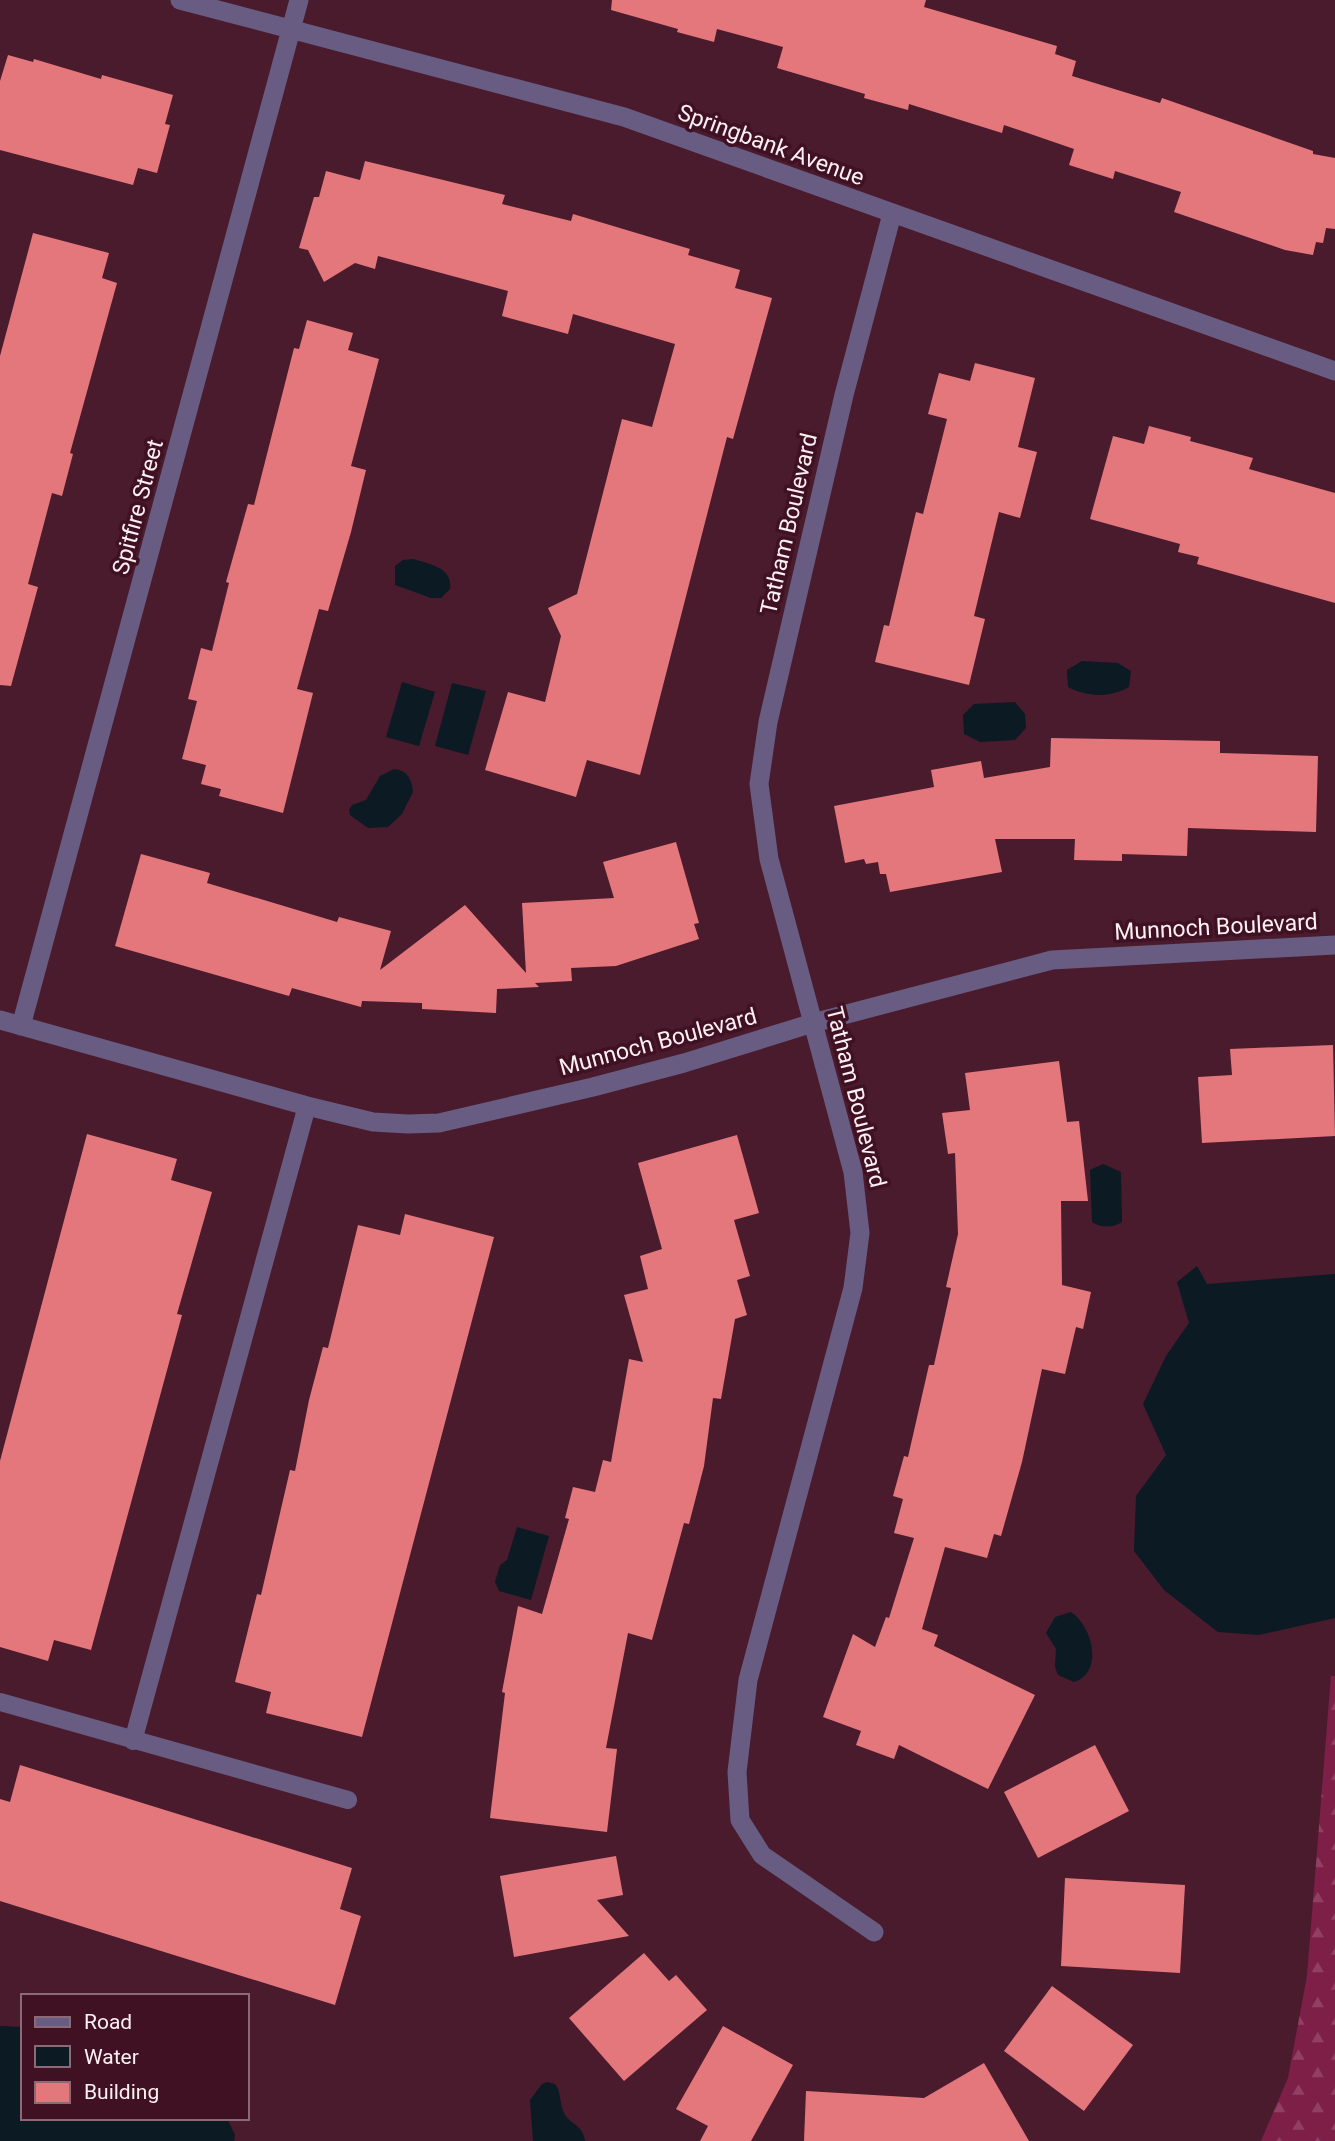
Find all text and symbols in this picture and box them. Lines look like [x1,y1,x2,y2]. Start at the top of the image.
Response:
street label: Springbank Avenue [674,99,868,191]
street label: Tatham Boulevard [755,431,823,617]
street label: Spitfire Street [107,437,169,577]
street label: Munnoch Boulevard [1114,908,1318,946]
street label: Munnoch Boulevard [556,1003,760,1081]
street label: Tatham Boulevard [820,1004,892,1190]
legend [21,1994,248,2120]
text: Road [84,2010,132,2034]
text: Water [84,2045,139,2069]
text: Building [84,2080,159,2104]

